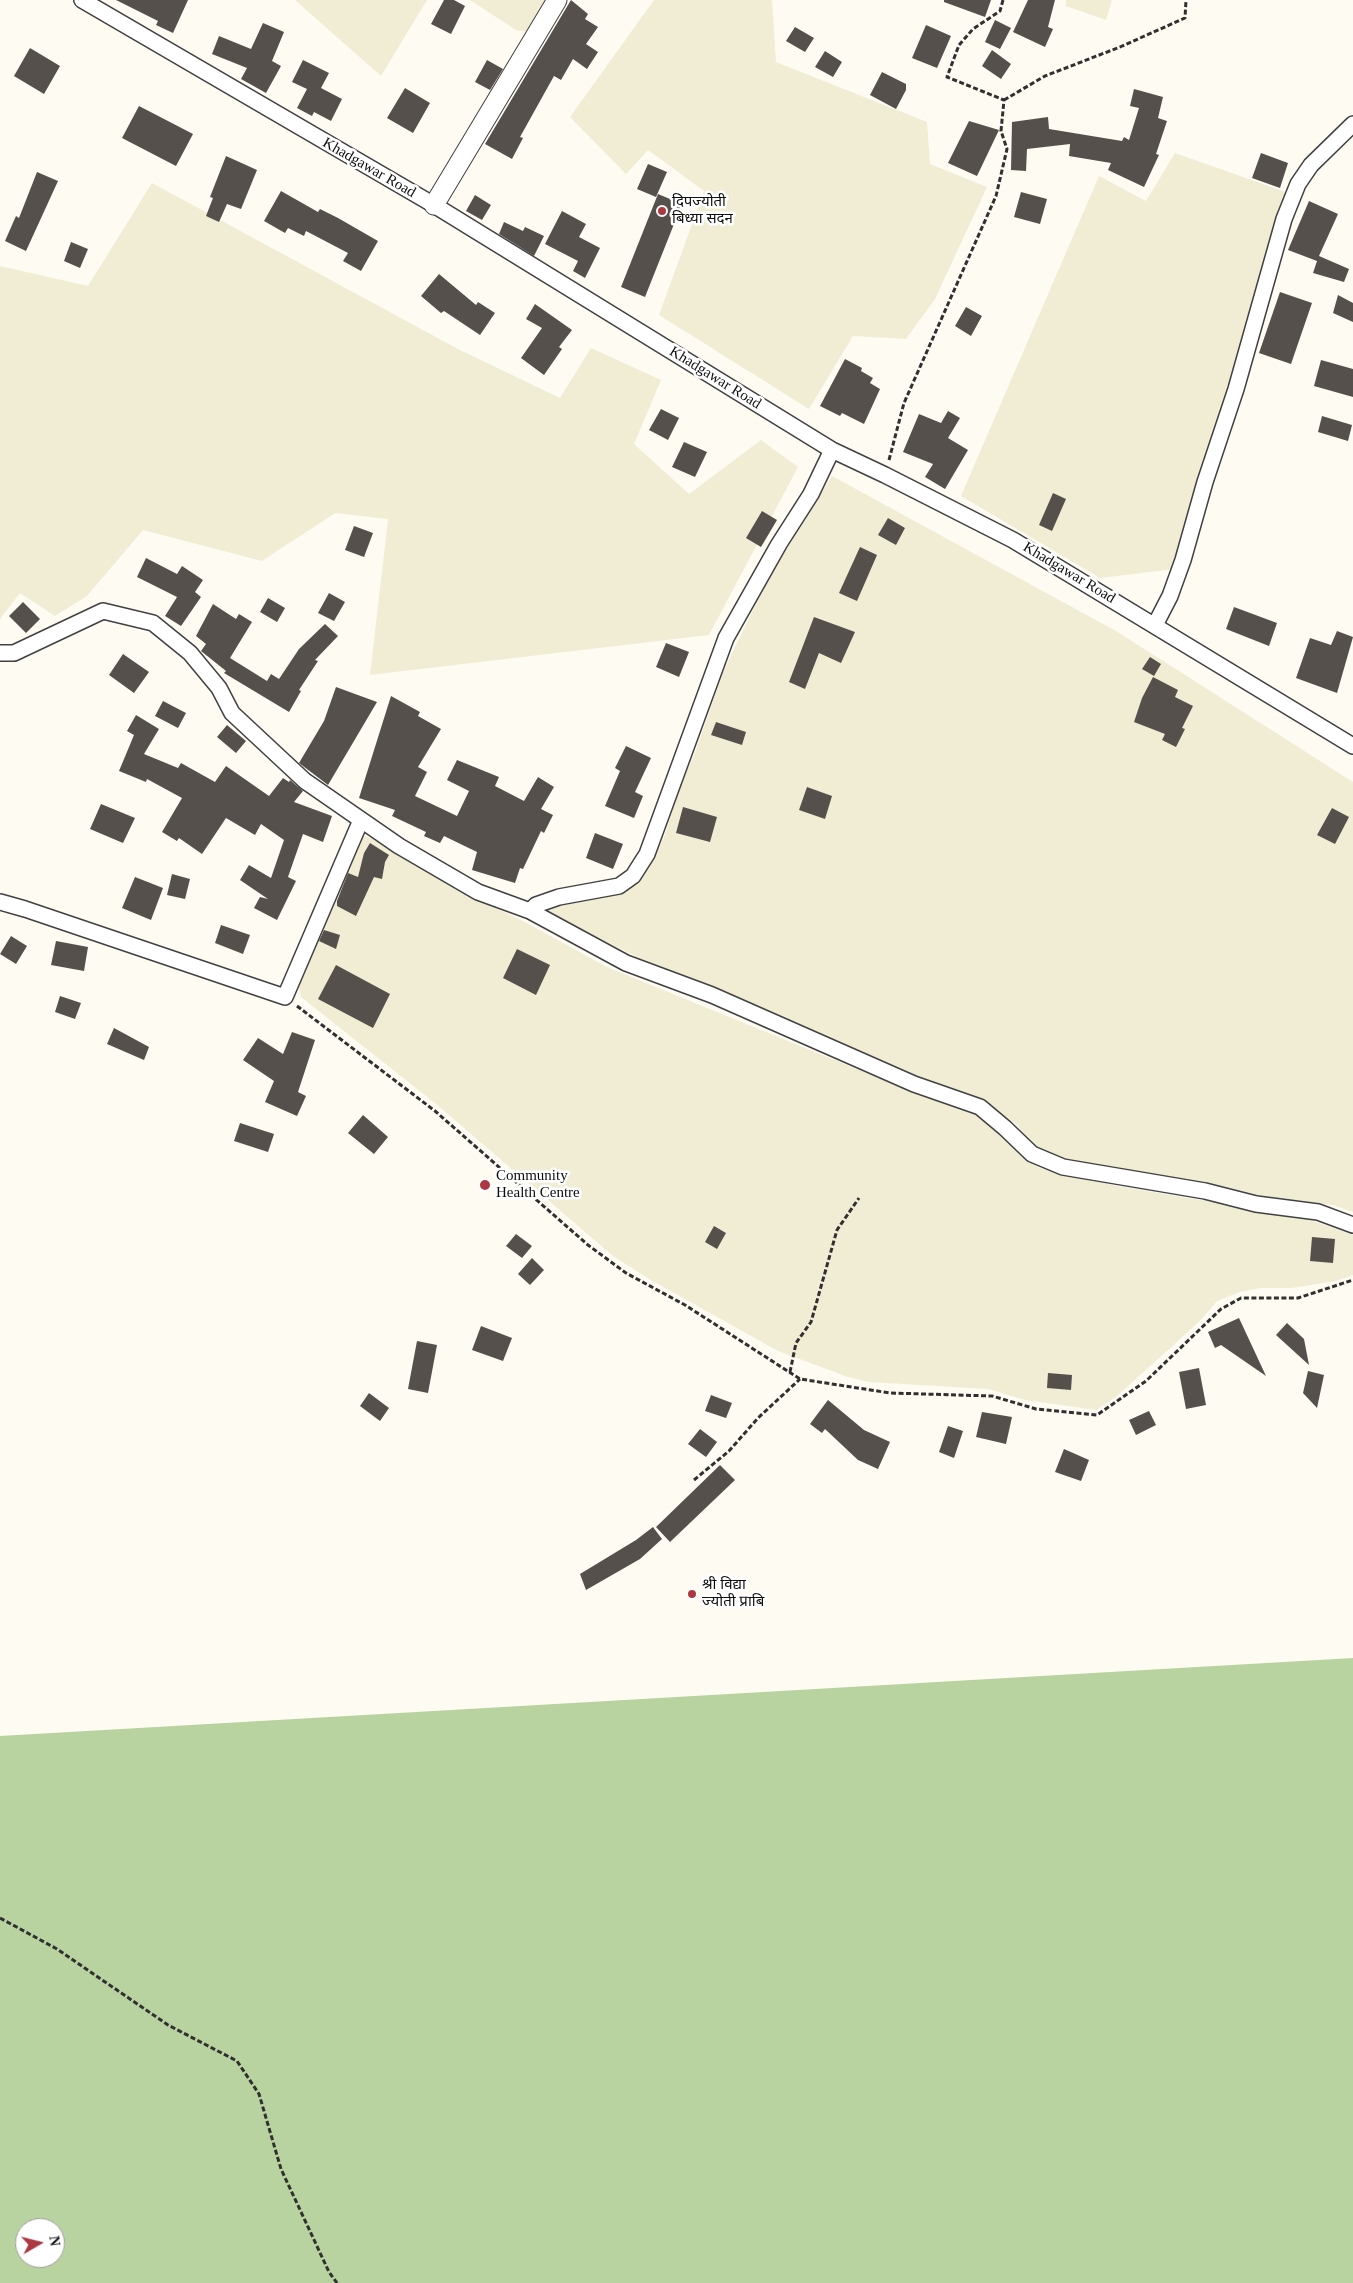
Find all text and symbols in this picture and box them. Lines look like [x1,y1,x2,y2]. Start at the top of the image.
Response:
street label: Khadgawar Road [319,134,419,202]
place label: दिपज्योती बिध्या सदन [672,193,733,228]
marker: दिपज्योती बिध्या सदन [656,205,668,217]
street label: Khadgawar Road [666,343,764,413]
street label: Khadgawar Road [1020,538,1118,608]
place label: Community Health Centre [496,1167,580,1202]
marker: Community Health Centre [478,1178,492,1192]
place label: श्री विद्या ज्योती प्राबि [702,1576,764,1611]
marker: श्री विद्या ज्योती प्राबि [686,1588,698,1600]
north arrow [15,2218,65,2268]
text: N [46,2235,62,2247]

